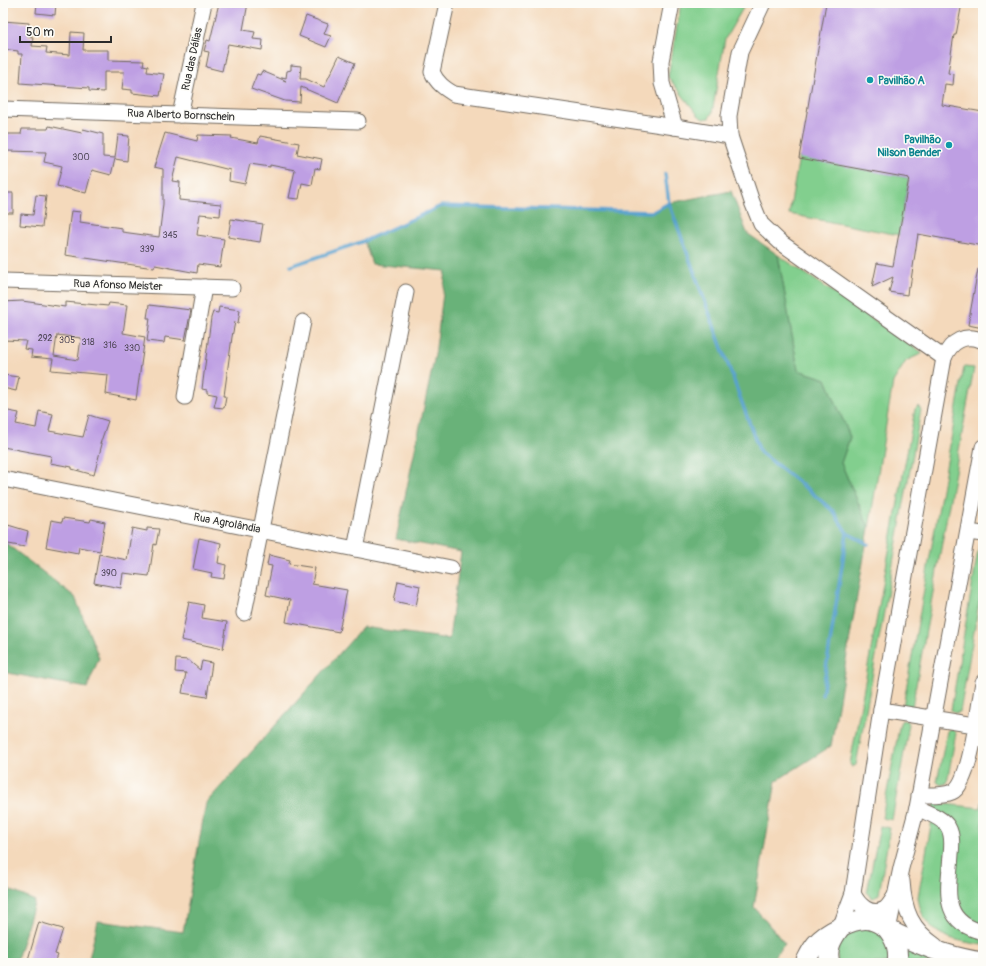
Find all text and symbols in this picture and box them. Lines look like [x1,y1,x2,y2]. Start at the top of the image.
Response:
scale bar [20,18,111,44]
text: 50 m [26,25,54,40]
street label: Rua das Dálias [179,26,205,92]
place label: Pavilhão A [878,74,925,87]
marker: Pavilhão A [865,75,875,85]
street label: Rua Alberto Bornschein [127,107,235,123]
place label: Pavilhão Nilson Bender [877,133,942,159]
marker: Pavilhão Nilson Bender [944,140,954,150]
house number: 300 [72,152,90,163]
house number: 345 [162,230,178,241]
house number: 339 [140,244,155,255]
street label: Rua Afonso Meister [73,277,163,293]
house number: 292 [38,333,52,344]
house number: 305 [59,335,75,346]
house number: 318 [81,337,95,348]
house number: 316 [103,340,117,351]
house number: 330 [124,343,140,354]
street label: Rua Agrolândia [192,510,262,536]
house number: 390 [101,568,117,579]

